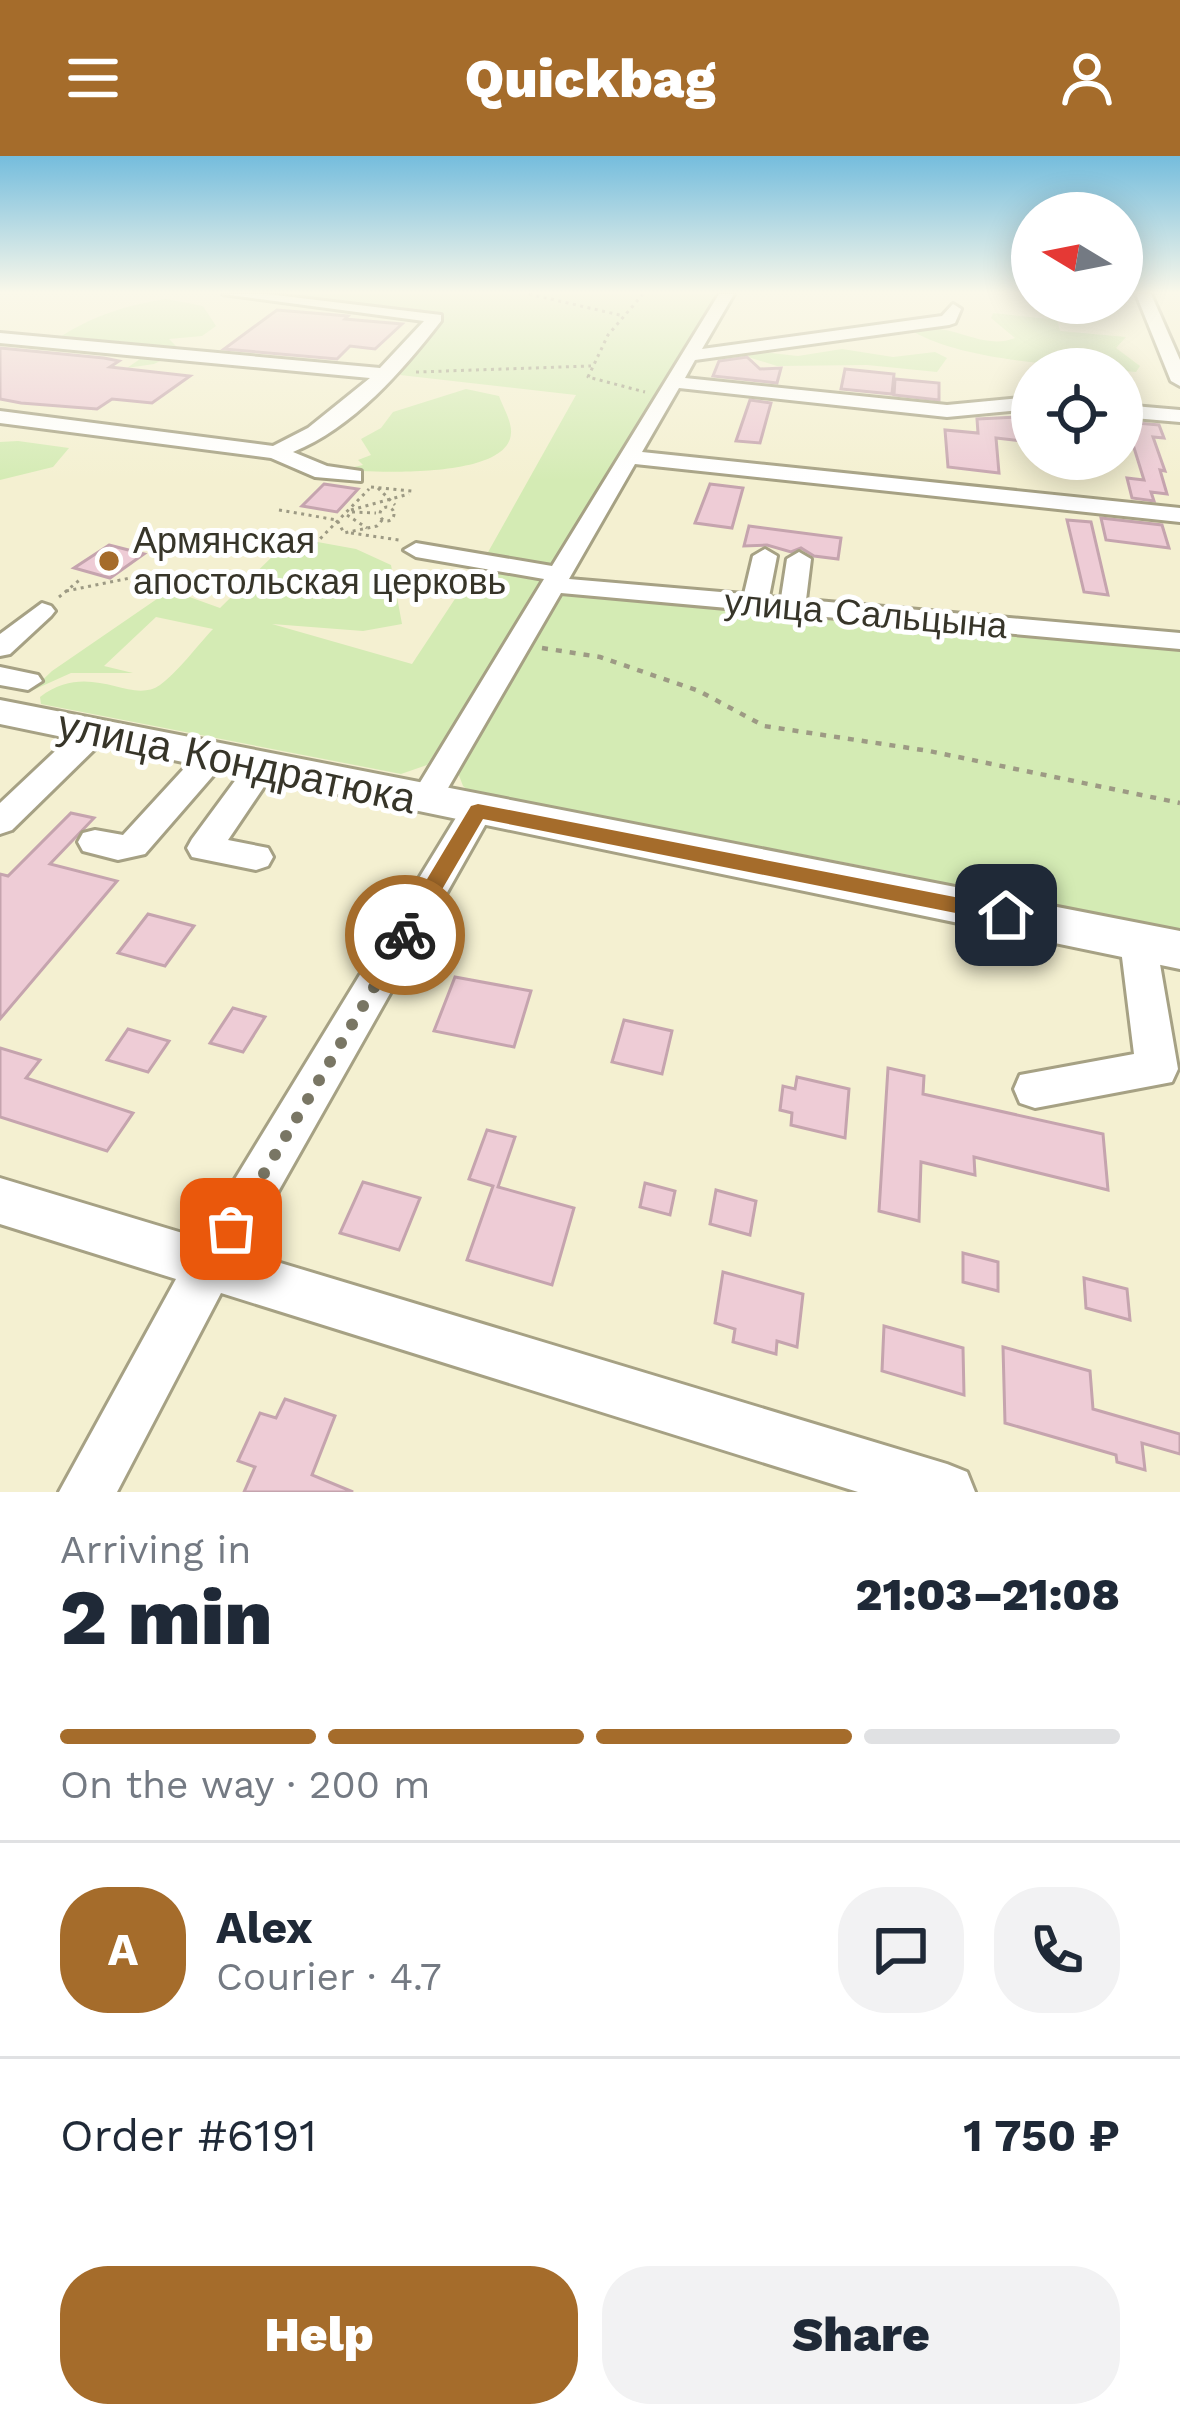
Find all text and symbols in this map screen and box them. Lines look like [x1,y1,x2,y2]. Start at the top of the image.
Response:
icon: menu [60,45,126,111]
icon: person [1054,45,1120,111]
text: Quickbag [465,47,715,110]
north arrow [1011,192,1143,324]
map controls [1011,192,1143,480]
button: locate [1011,348,1143,480]
place label: Армянская апостольская церковь [133,520,506,603]
marker: Армянская апостольская церковь [96,548,122,574]
street label: улица Сальцына [723,581,1010,647]
street label: улица Кондратюка [54,700,421,823]
pin [955,864,1057,966]
courier [345,875,465,995]
icon: home [973,882,1039,948]
icon: bike [372,902,438,968]
pin [180,1178,282,1280]
icon: bag [198,1196,264,1262]
text: Arriving in [60,1527,251,1572]
text: 21:03–21:08 [855,1568,1120,1621]
text: 2 min [60,1571,273,1663]
text: On the way · 200 m [60,1762,430,1807]
button: chat [838,1887,964,2013]
button: phone [994,1887,1120,2013]
text: Alex [216,1901,313,1954]
text: A [108,1923,138,1976]
text: Courier · 4.7 [216,1954,442,1999]
text: Order #6191 [60,2109,317,2162]
text: 1 750 ₽ [963,2109,1120,2162]
button: Help [60,2266,578,2404]
button: Share [602,2266,1120,2404]

